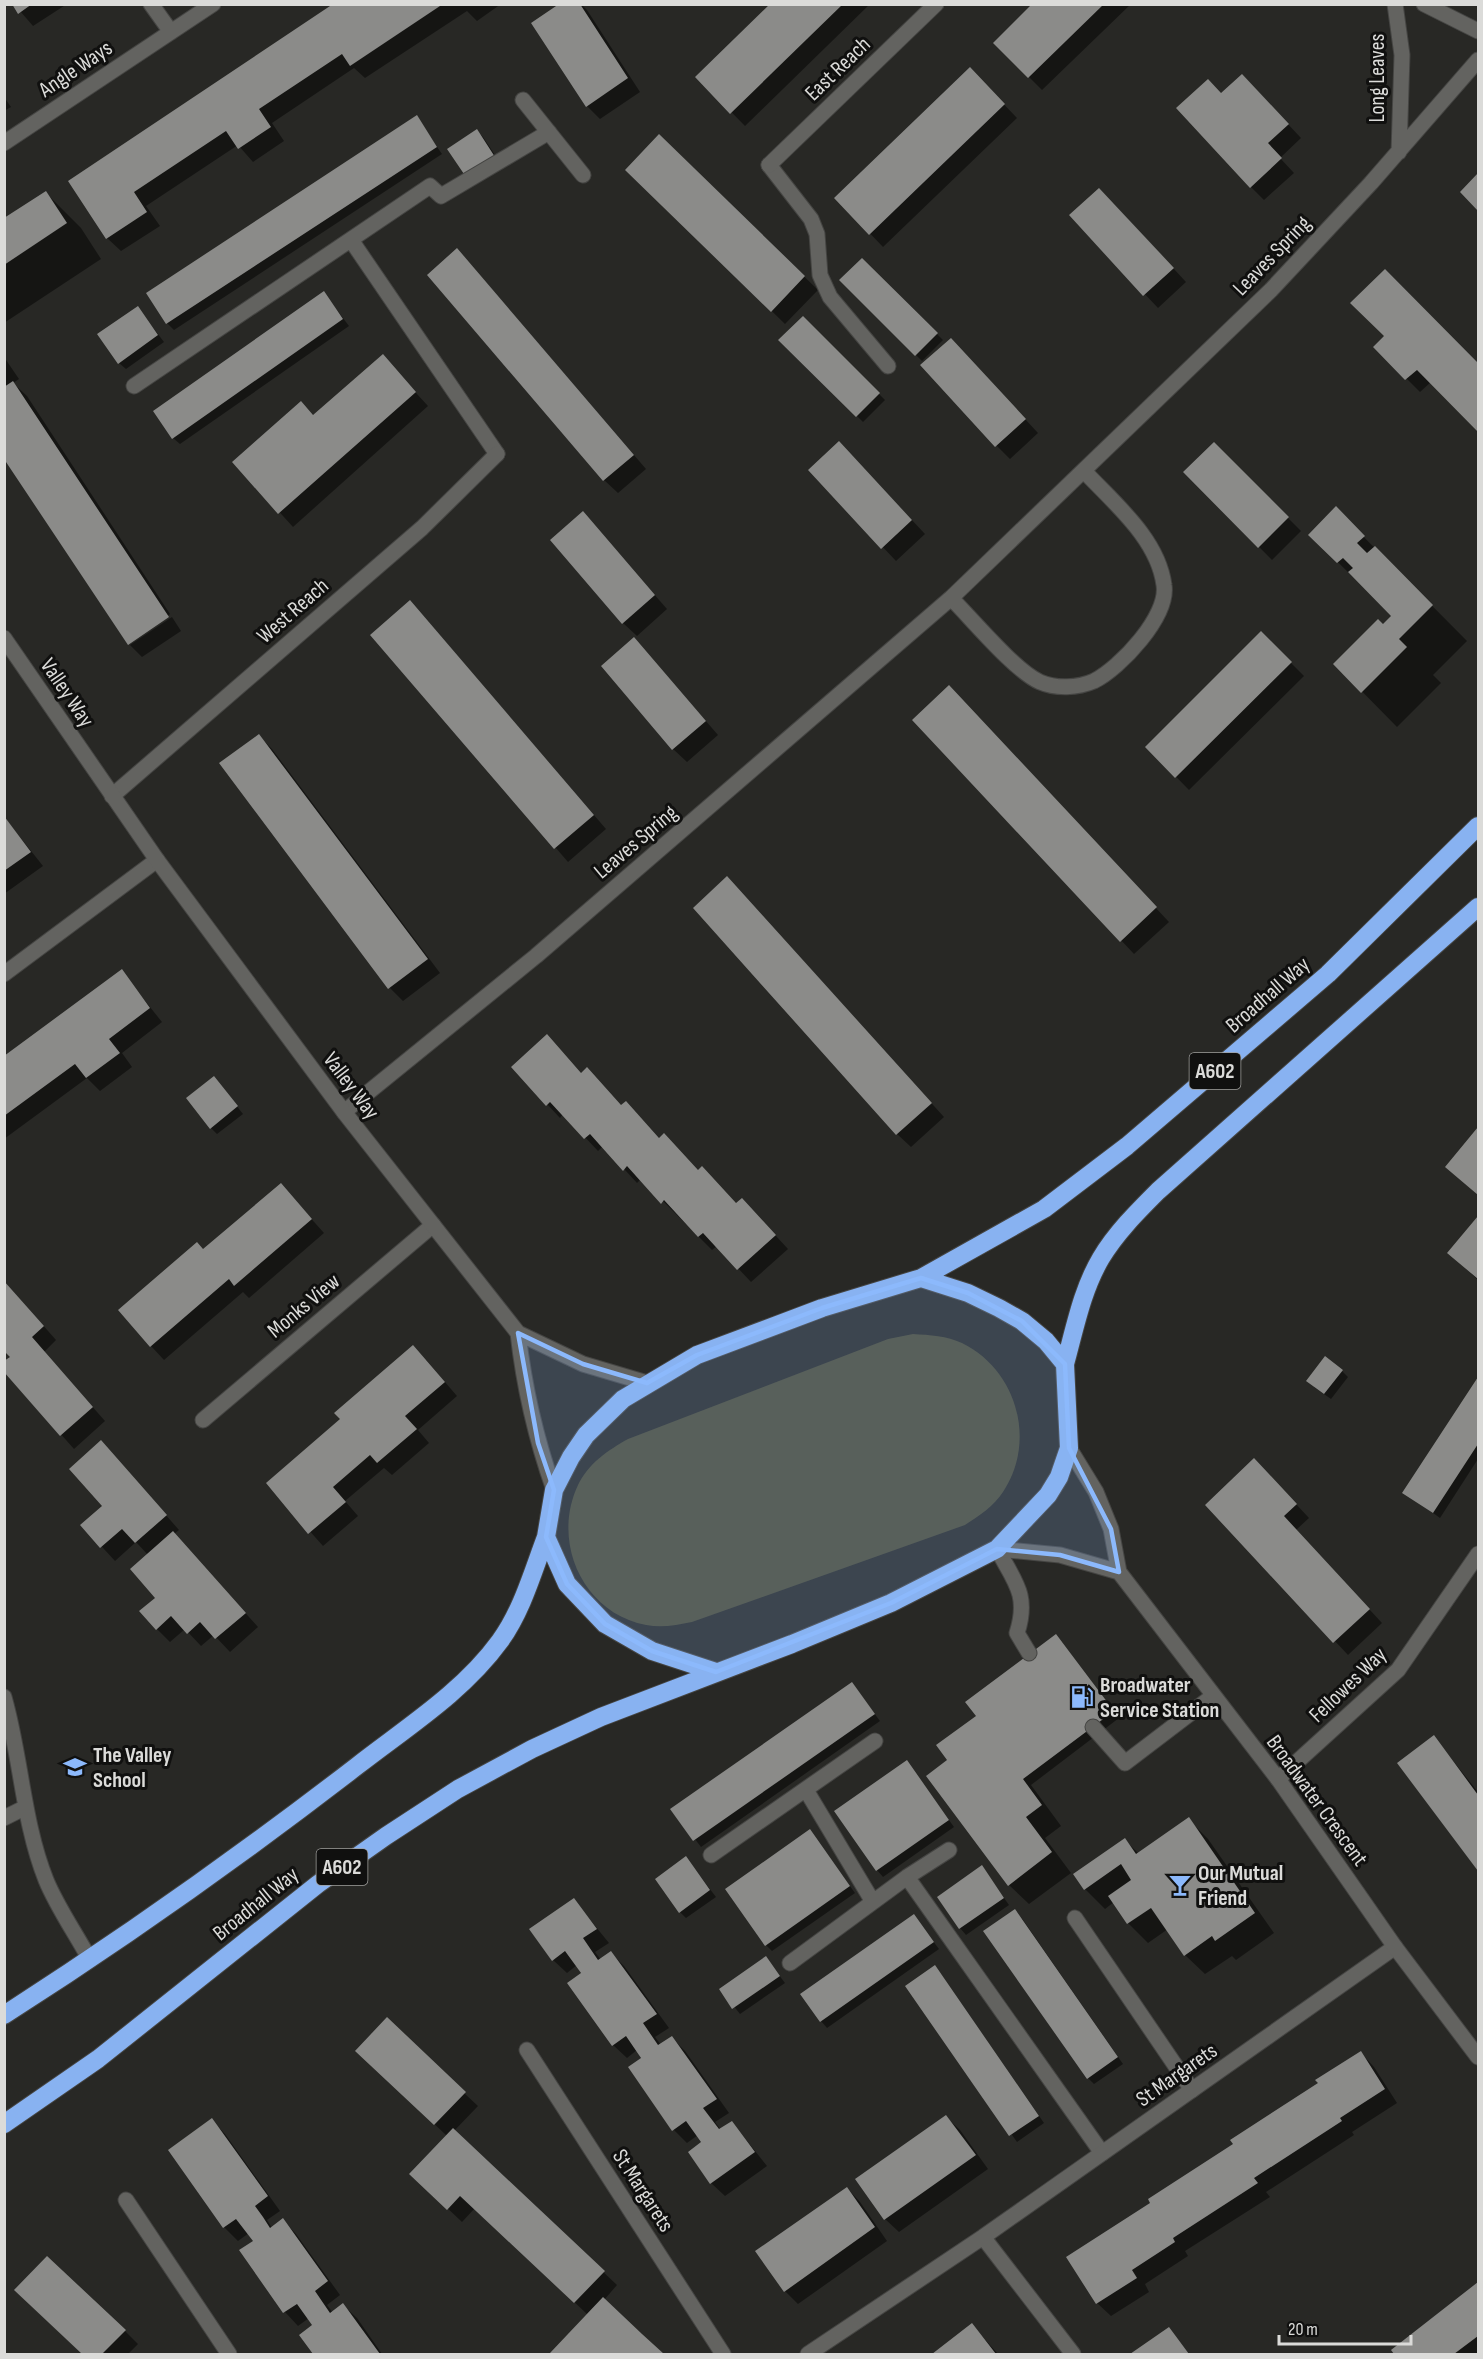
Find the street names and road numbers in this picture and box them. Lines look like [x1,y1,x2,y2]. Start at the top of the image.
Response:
street label: East Reach [800,31,876,107]
street label: Long Leaves [1364,33,1391,122]
street label: Angle Ways [33,35,118,104]
street label: Leaves Spring [1227,210,1317,302]
street label: West Reach [252,573,334,650]
street label: Valley Way [34,653,100,733]
street label: Leaves Spring [589,799,683,885]
street label: Broadhall Way [1220,951,1316,1039]
street label: Valley Way [317,1047,385,1125]
road number: A602 [1190,1053,1240,1089]
street label: Monks View [262,1268,346,1344]
street label: Fellowes Way [1304,1641,1393,1729]
street label: Broadwater Crescent [1260,1730,1374,1872]
road number: A602 [316,1849,368,1885]
street label: Broadhall Way [208,1861,305,1947]
street label: St Margarets [1131,2037,1223,2113]
street label: St Margarets [606,2144,679,2237]

